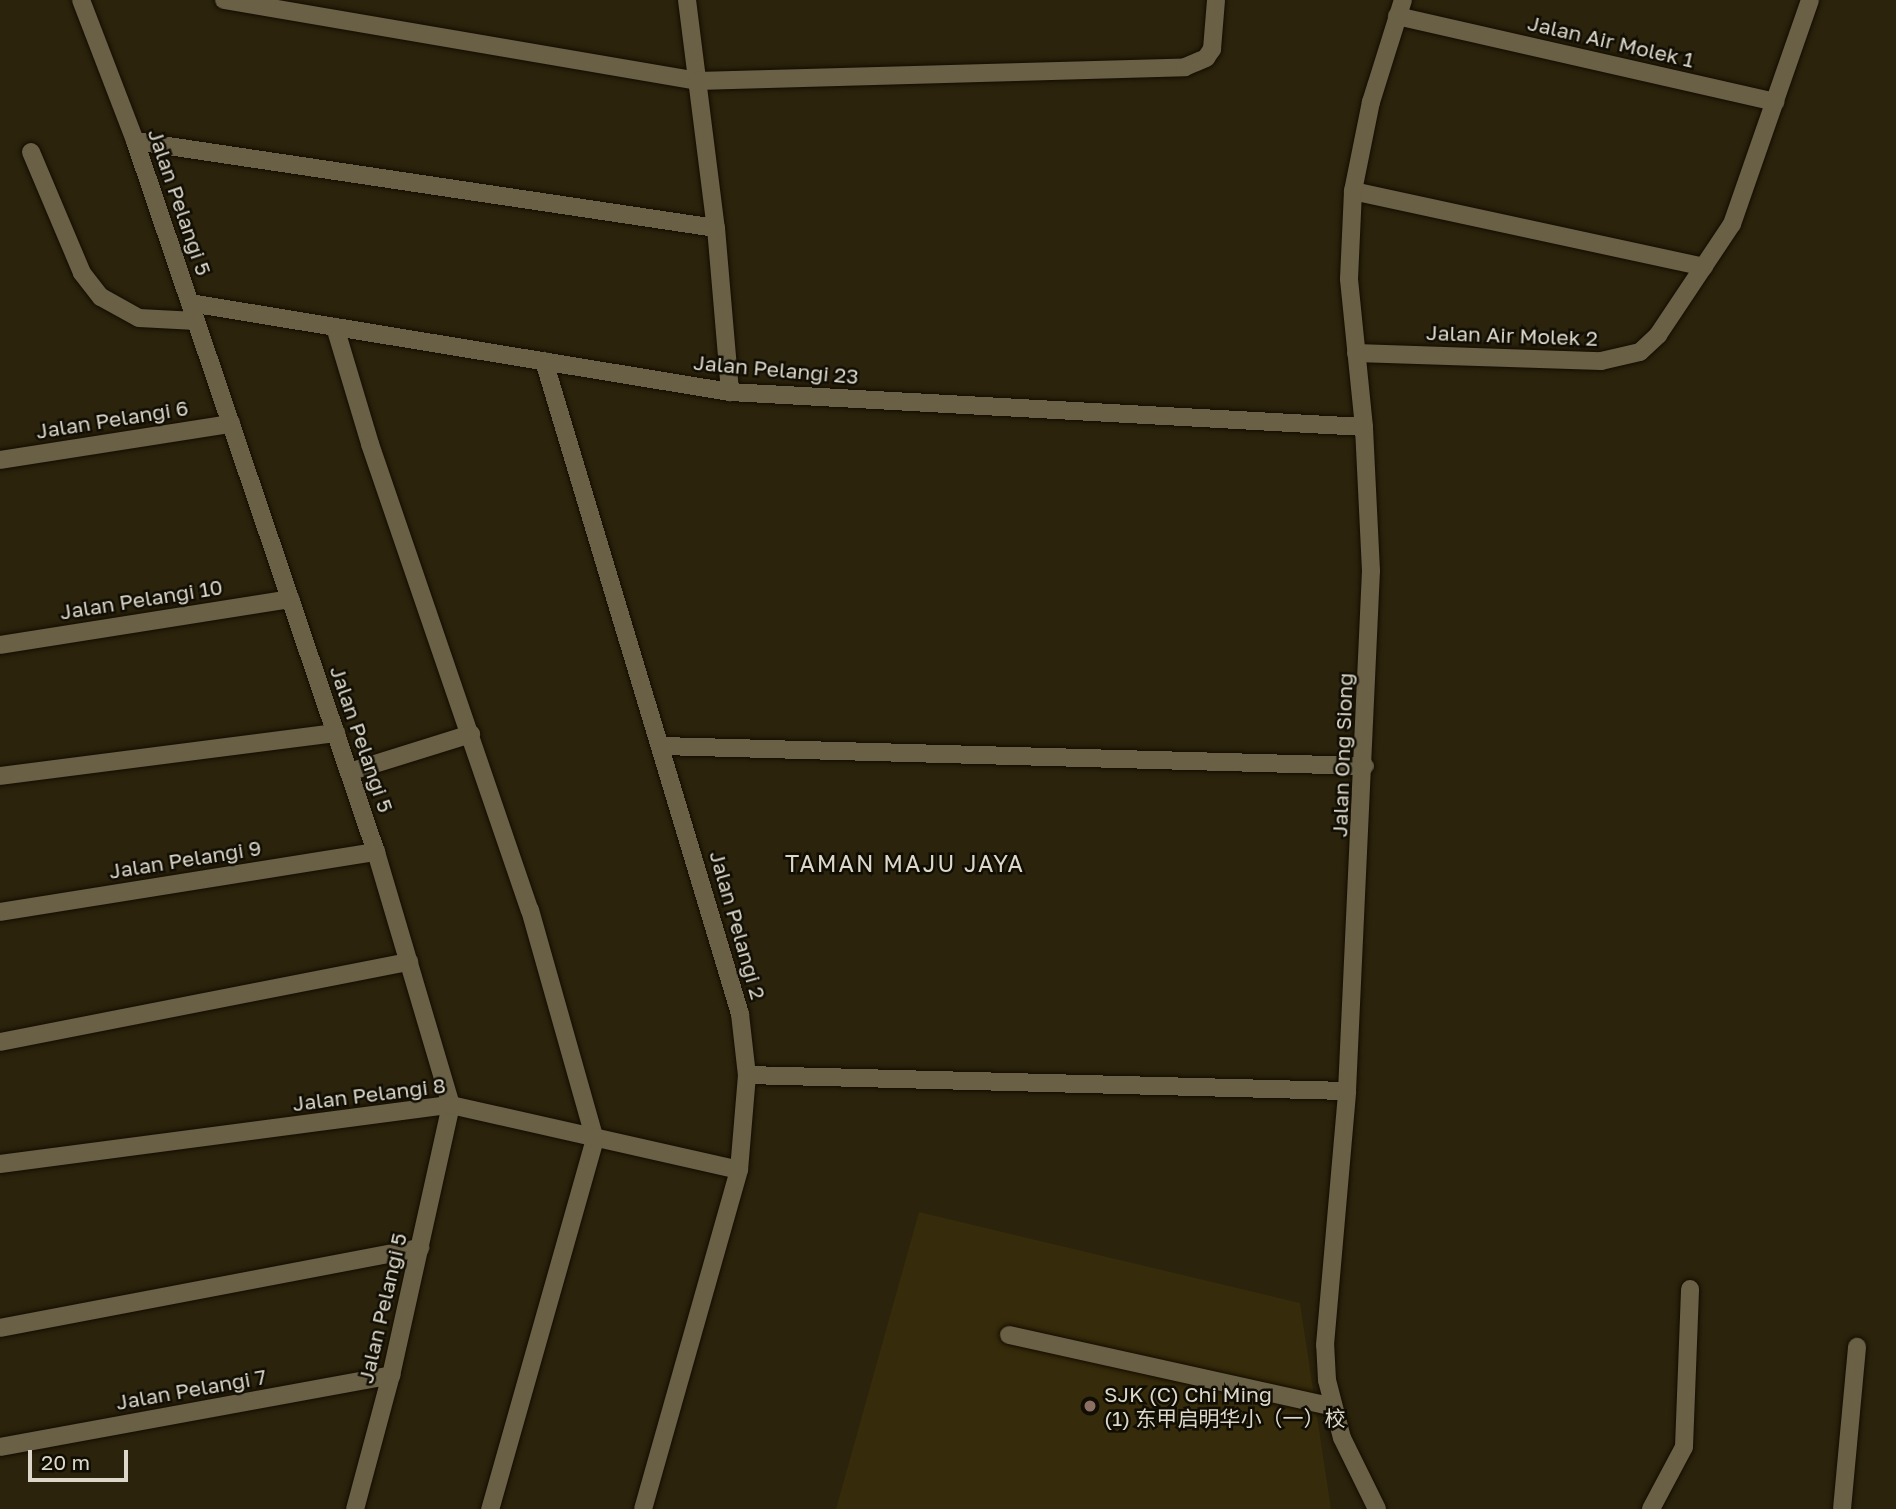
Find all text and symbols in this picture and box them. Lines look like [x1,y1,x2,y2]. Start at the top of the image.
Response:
street label: Jalan Air Molek 1 [1525,10,1697,72]
street label: Jalan Pelangi 5 [143,125,217,279]
street label: Jalan Air Molek 2 [1426,319,1598,351]
street label: Jalan Pelangi 23 [692,349,860,389]
street label: Jalan Pelangi 6 [34,395,190,443]
street label: Jalan Pelangi 10 [58,574,224,624]
street label: Jalan Pelangi 5 [325,662,399,816]
street label: Jalan Ong Siong [1327,672,1357,838]
street label: Jalan Pelangi 9 [107,835,263,883]
street label: Jalan Pelangi 2 [705,848,771,1002]
district label: TAMAN MAJU JAYA [787,849,1023,877]
street label: Jalan Pelangi 8 [291,1072,447,1116]
street label: Jalan Pelangi 5 [352,1230,412,1386]
street label: Jalan Pelangi 7 [114,1363,268,1415]
place label: SJK (C) Chi Ming (1) 东甲启明华小（一）校 [1104,1381,1345,1431]
marker: SJK (C) Chi Ming (1) 东甲启明华小（一）校 [1082,1398,1098,1414]
scale bar [32,1436,131,1480]
text: 20 m [41,1449,90,1475]

